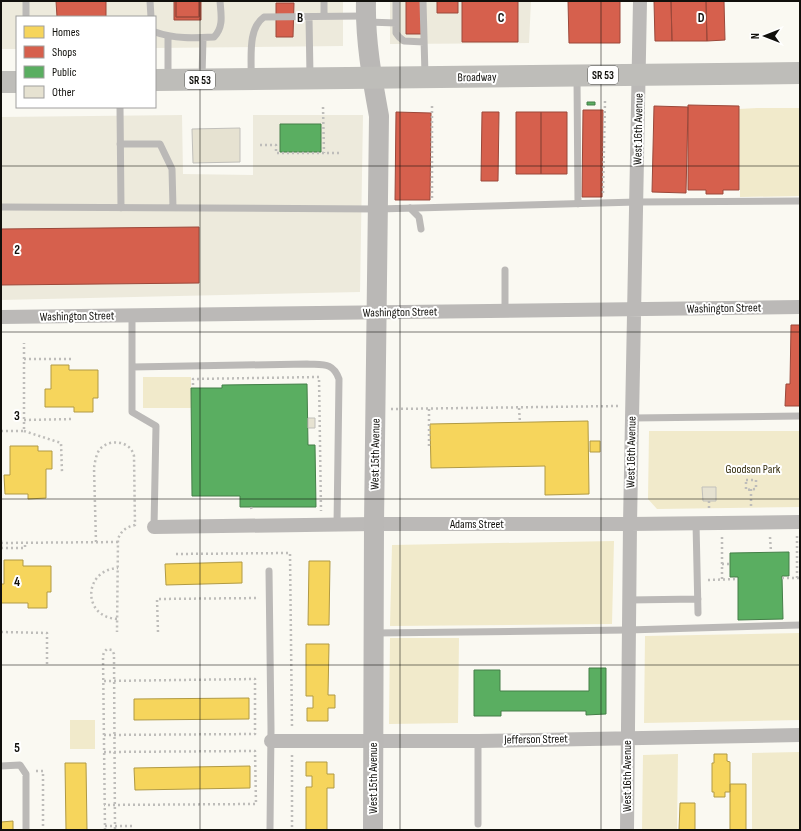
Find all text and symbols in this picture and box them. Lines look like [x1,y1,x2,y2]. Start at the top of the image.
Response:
text: B [297,10,303,26]
text: C [498,10,505,26]
text: D [698,10,705,26]
legend [16,16,156,108]
north arrow [745,16,785,56]
text: Homes [52,25,80,40]
text: N [749,33,762,39]
text: Shops [52,45,77,60]
text: Public [52,65,77,80]
road number: SR 53 [588,66,618,84]
street label: Broadway [457,70,497,85]
road number: SR 53 [185,71,215,89]
text: Other [52,85,76,100]
street label: West 16th Avenue [630,93,647,165]
text: 2 [14,242,20,258]
street label: Washington Street [687,300,762,317]
street label: Washington Street [363,304,438,321]
street label: Washington Street [40,308,115,325]
text: 3 [14,408,20,424]
street label: West 16th Avenue [623,416,640,488]
street label: West 15th Avenue [367,418,384,490]
park label: Goodson Park [726,462,781,477]
street label: Adams Street [449,517,504,532]
text: 4 [14,574,20,590]
street label: Jefferson Street [503,731,568,748]
text: 5 [14,740,20,756]
street label: West 16th Avenue [620,740,635,812]
street label: West 15th Avenue [366,742,381,814]

